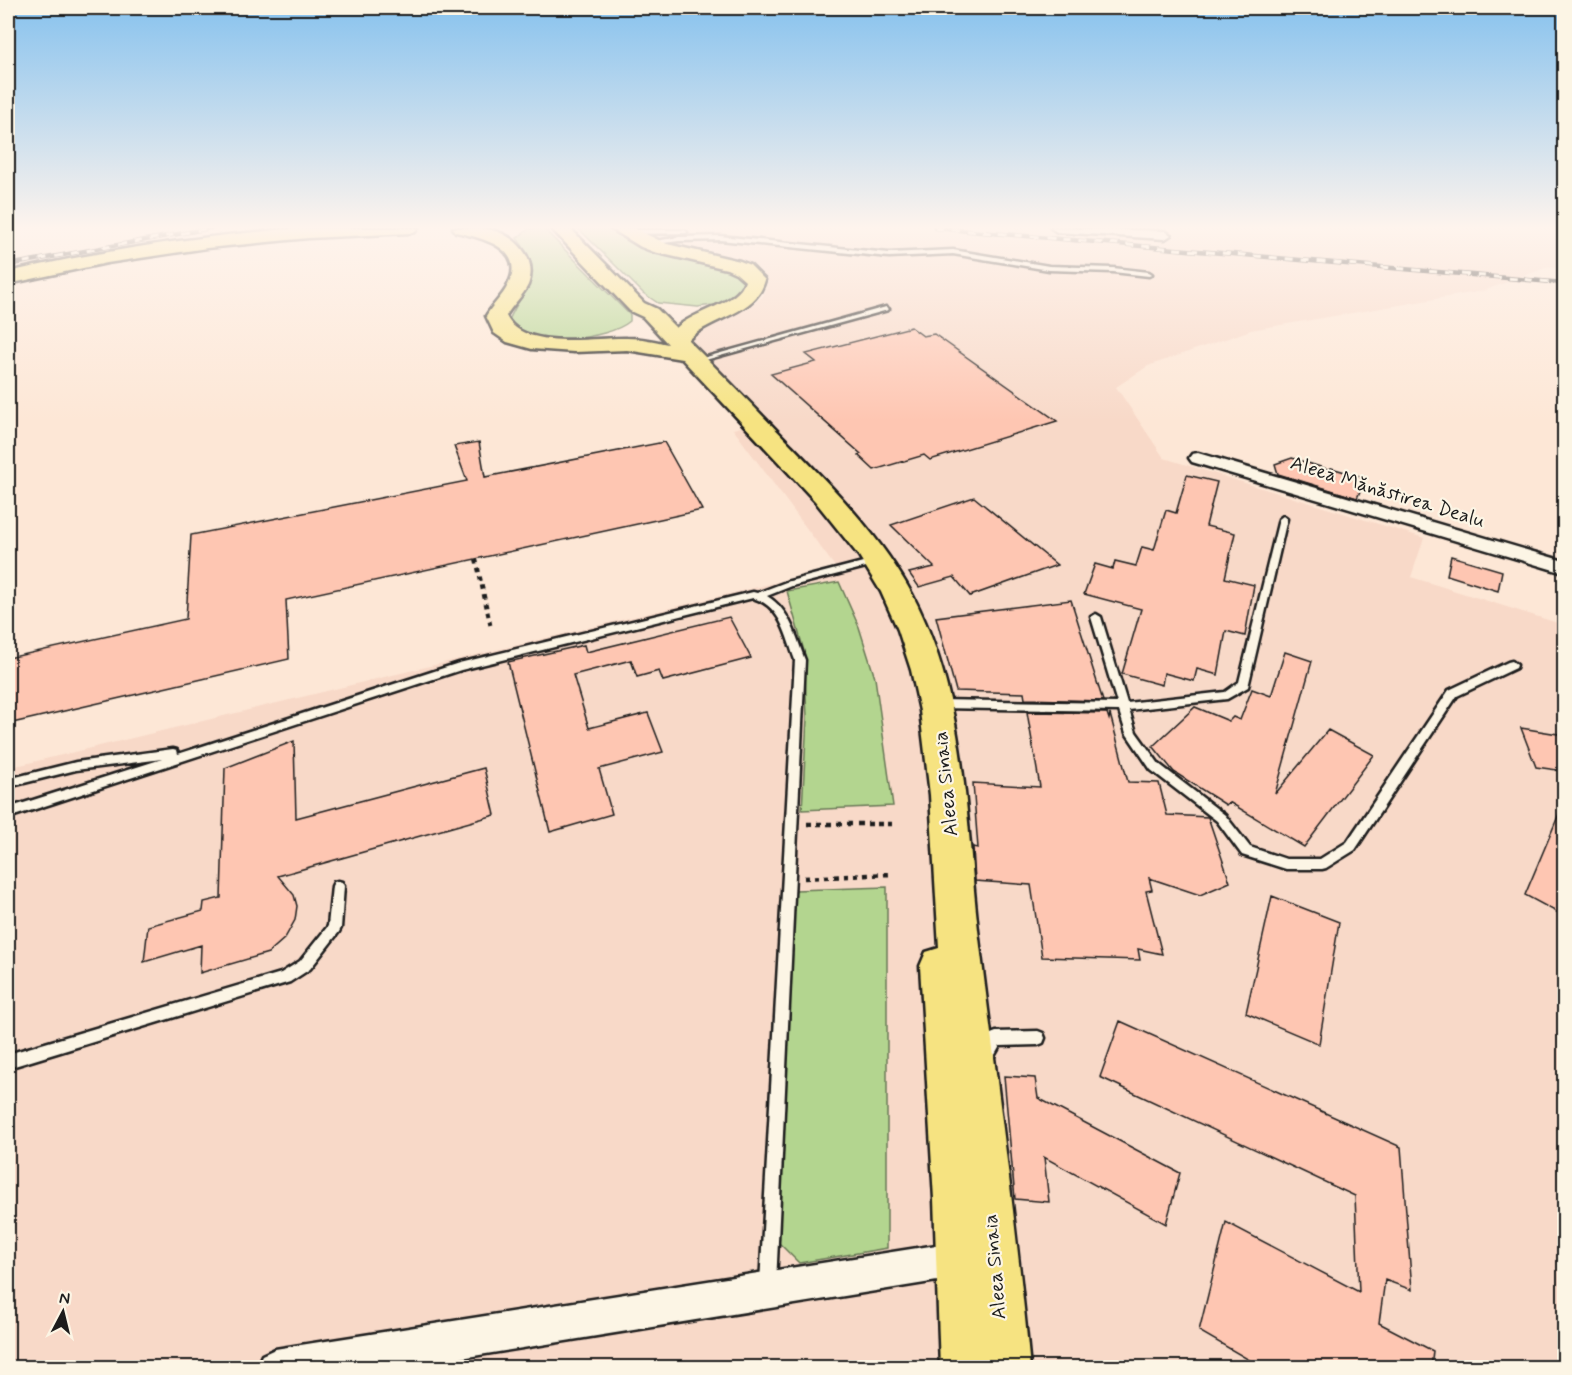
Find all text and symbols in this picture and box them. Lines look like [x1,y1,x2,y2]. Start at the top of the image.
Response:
street label: Aleea Mănăstirea Dealu [1287,450,1488,535]
street label: Aleea Sinaia [928,730,965,838]
street label: Aleea Sinaia [977,1213,1014,1321]
north arrow [33,1282,93,1342]
text: N [58,1288,71,1310]

